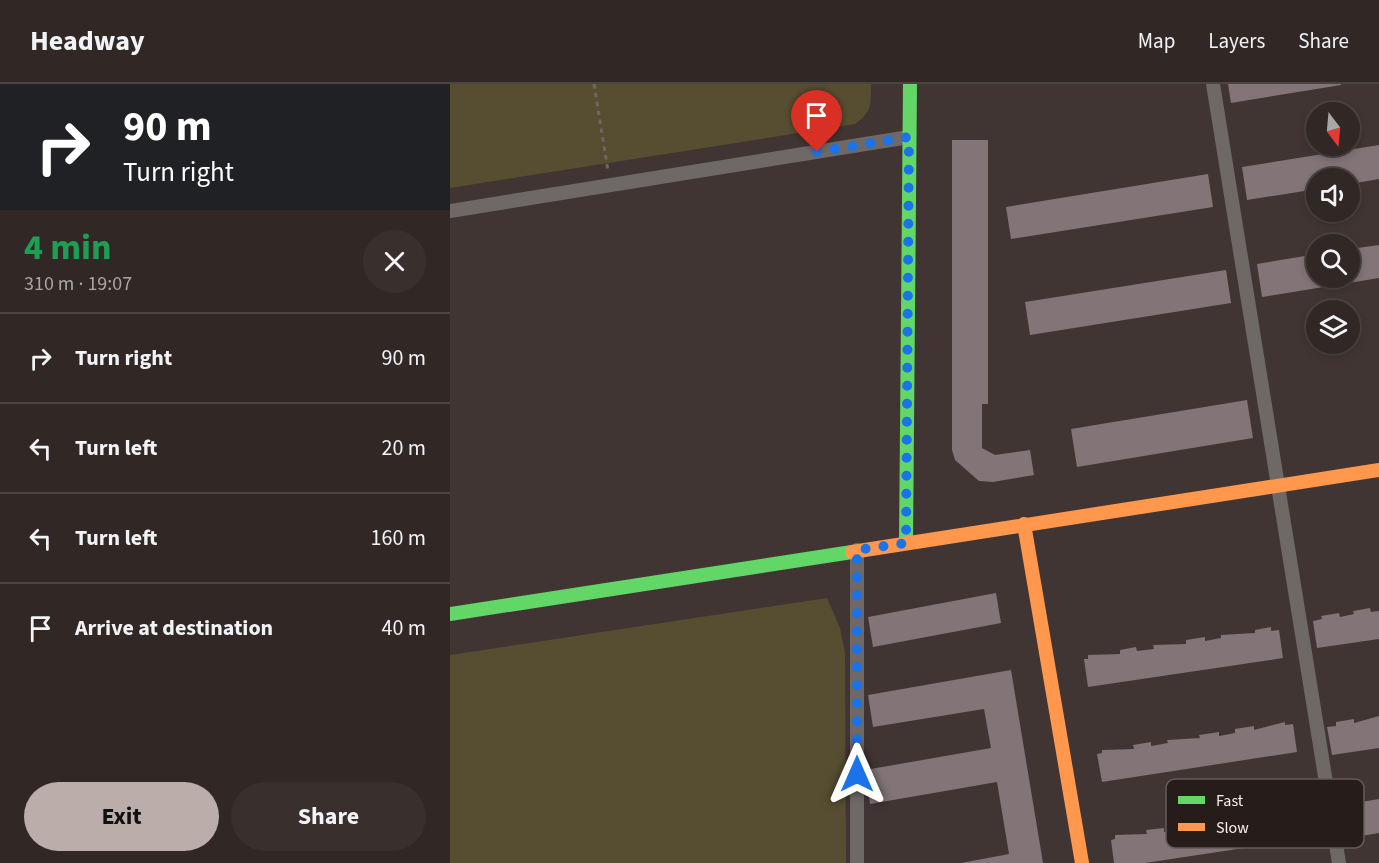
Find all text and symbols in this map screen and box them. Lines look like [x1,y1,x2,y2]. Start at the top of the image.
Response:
text: Headway [30,21,145,61]
text: Map [1138,26,1175,56]
text: Layers [1208,26,1265,56]
text: Share [1298,26,1349,56]
pin [791,90,842,152]
text: 90 m [123,97,212,157]
icon: arrive [800,99,833,132]
north arrow [1306,102,1360,156]
map controls [1306,102,1360,354]
icon: right [24,108,102,186]
text: Turn right [123,153,234,192]
button: sound [1306,168,1360,222]
text: 4 min [24,222,112,273]
button: close [363,230,426,293]
button: search [1306,234,1360,288]
text: 310 m · 19:07 [24,270,132,298]
button: layers [1306,300,1360,354]
icon: right [24,342,57,375]
text: Turn right [75,342,172,374]
text: 90 m [381,342,426,374]
icon: left [24,432,57,465]
text: Turn left [75,432,157,464]
text: 20 m [381,432,426,464]
icon: left [24,522,57,555]
text: Turn left [75,522,157,554]
text: 160 m [371,522,426,554]
icon: arrive [24,612,57,645]
text: Arrive at destination [75,612,273,644]
text: 40 m [381,612,426,644]
position arrow [825,742,889,806]
legend [1166,779,1364,848]
button: Exit [24,782,219,851]
button: Share [231,782,426,851]
text: Fast [1216,790,1244,812]
text: Slow [1216,817,1249,839]

